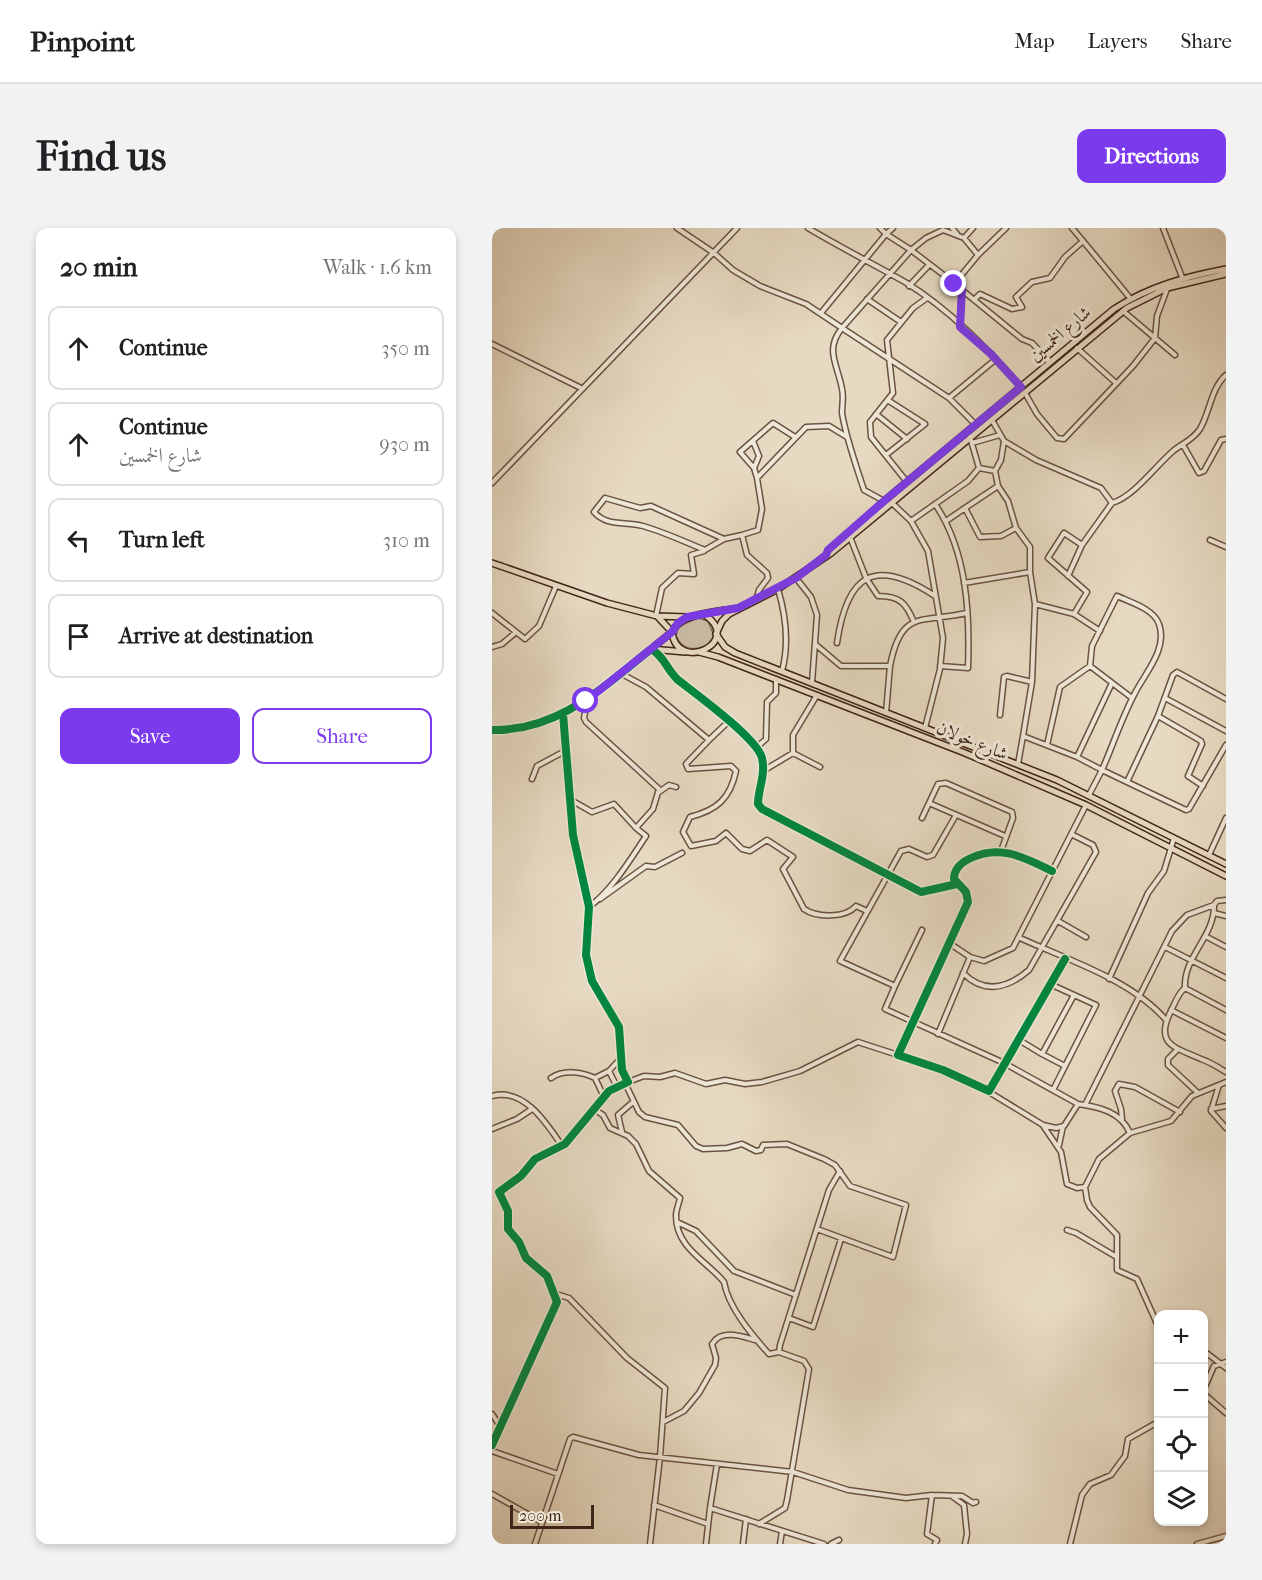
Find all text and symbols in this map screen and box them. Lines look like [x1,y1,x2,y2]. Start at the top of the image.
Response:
text: Pinpoint [30,25,135,58]
text: Map [1014,29,1055,53]
text: Layers [1088,29,1147,53]
text: Share [1180,29,1232,53]
button: Directions [1077,129,1226,183]
text: Find us [36,132,166,181]
text: 20 min [60,252,138,283]
text: Walk · 1.6 km [323,256,432,279]
route end [940,270,966,296]
street label: شارع الخمسين [1025,302,1098,369]
icon: ahead [62,332,95,365]
text: Continue [119,335,208,361]
text: 350 m [381,337,430,360]
text: Continue [119,414,208,440]
icon: ahead [62,428,95,461]
text: 930 m [379,433,430,456]
text: شارع الخمسين [119,444,202,467]
icon: left [62,524,95,557]
text: Turn left [119,527,205,553]
text: 310 m [383,529,430,552]
icon: arrive [62,620,95,653]
text: Arrive at destination [119,623,313,649]
route start [572,687,598,713]
button: Save [60,708,240,764]
button: Share [252,708,432,764]
street label: شارع خولان [932,717,1011,768]
map controls [1154,1310,1208,1526]
button: + [1154,1310,1208,1364]
button: − [1154,1364,1208,1418]
button: locate [1154,1418,1208,1472]
button: layers [1154,1472,1208,1526]
scale bar [510,1502,594,1530]
text: 200 m [519,1506,562,1525]

